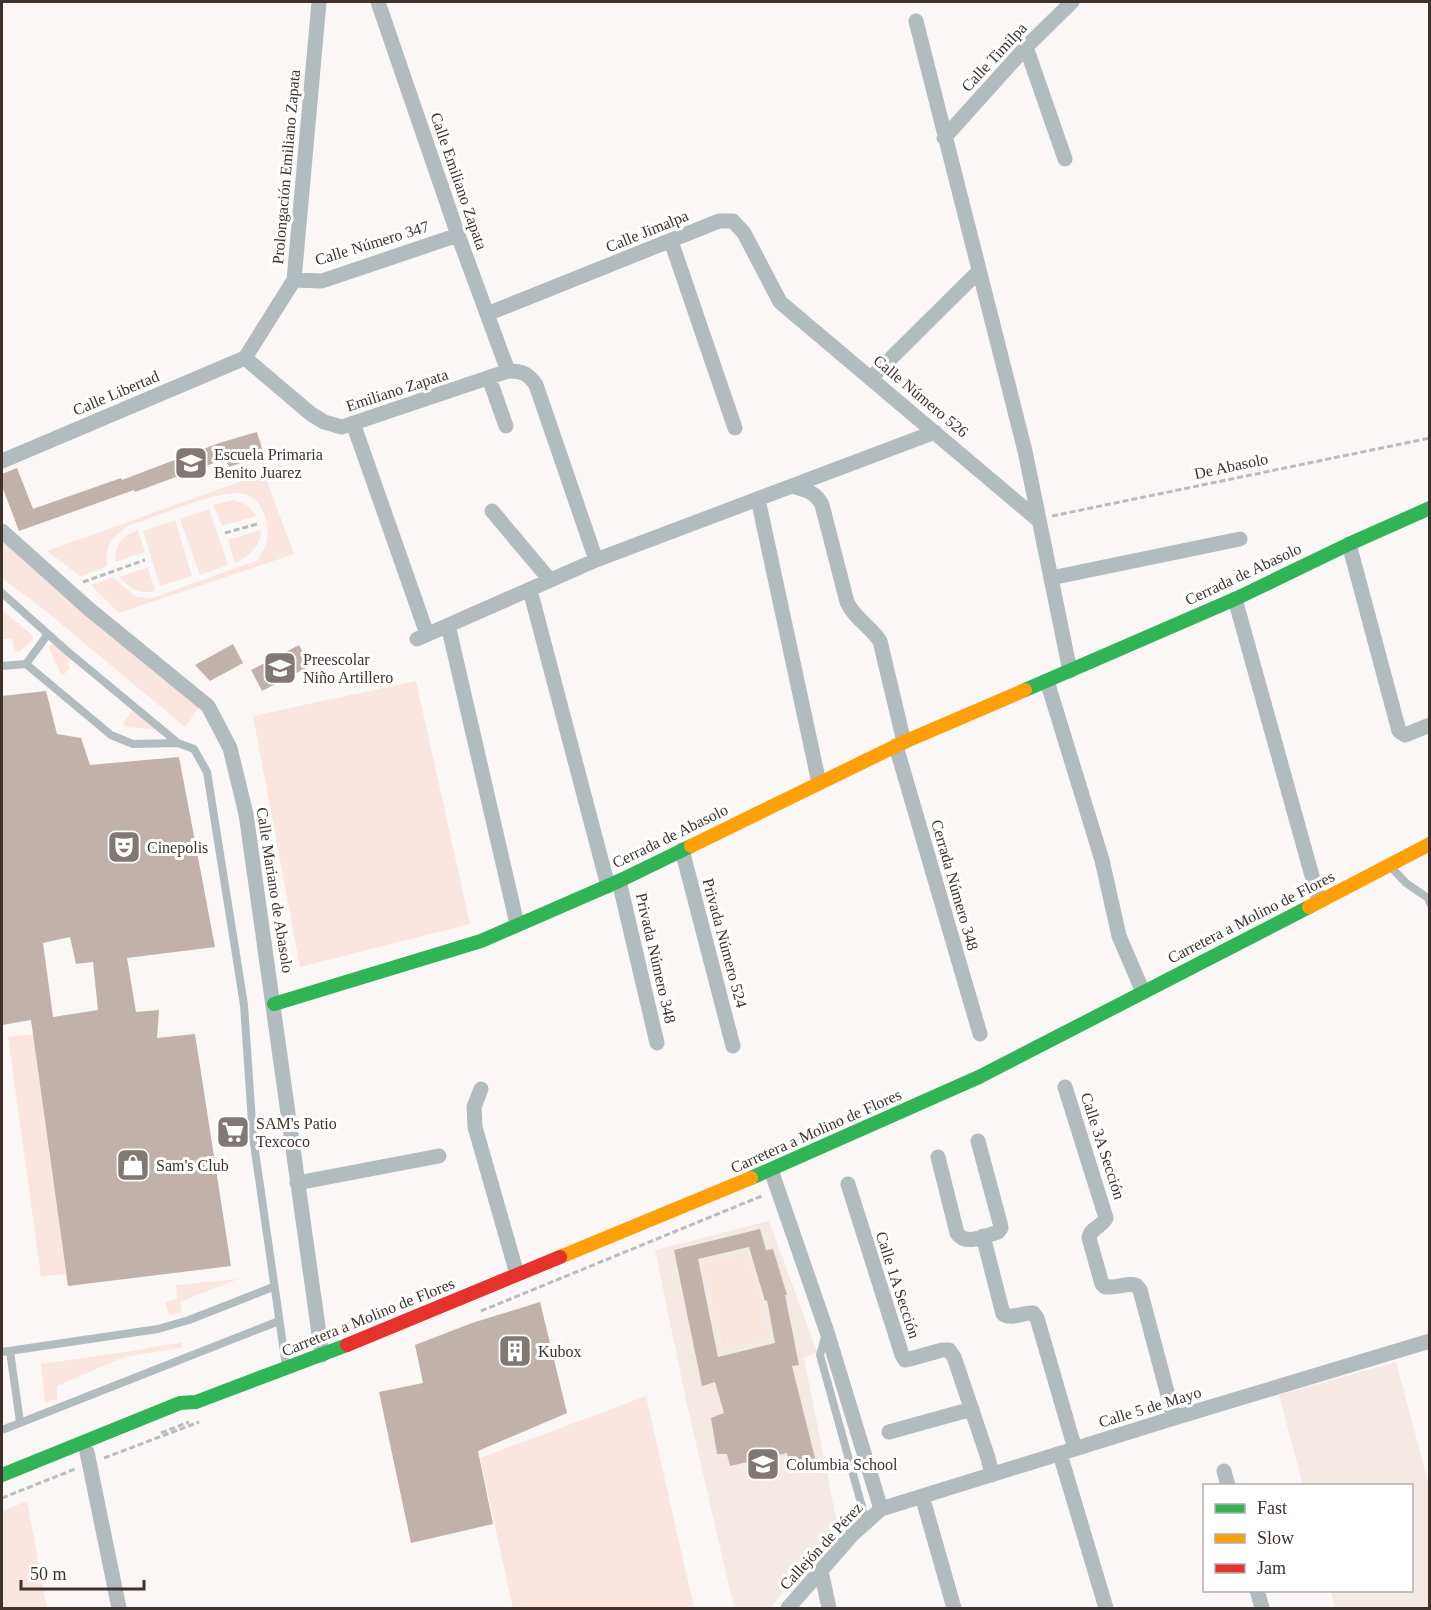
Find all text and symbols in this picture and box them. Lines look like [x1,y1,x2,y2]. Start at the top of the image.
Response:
street label: Calle Timilpa [958,19,1031,96]
street label: Prolongación Emiliano Zapata [269,69,304,265]
street label: Calle Emiliano Zapata [427,110,490,252]
street label: Calle Jimalpa [603,207,691,256]
street label: Calle Número 347 [313,218,431,268]
street label: Calle Número 526 [870,351,972,441]
street label: Emiliano Zapata [344,366,450,415]
street label: Calle Libertad [70,367,162,419]
school or university icon: Escuela Primaria Benito Juarez [173,445,209,481]
place label: Escuela Primaria Benito Juarez [214,446,323,481]
street label: De Abasolo [1192,450,1270,482]
street label: Cerrada de Abasolo [1182,540,1304,608]
school or university icon: Preescolar Niño Artillero [262,650,298,686]
place label: Preescolar Niño Artillero [303,651,393,686]
street label: Cerrada de Abasolo [610,801,730,871]
street label: Calle Mariano de Abasolo [254,806,296,974]
street label: Cerrada Número 348 [928,818,982,952]
theatre icon: Cinepolis [106,829,142,865]
place label: Cinepolis [147,839,208,857]
street label: Carretera a Molino de Flores [1165,867,1337,967]
street label: Privada Número 524 [700,876,750,1010]
street label: Privada Número 348 [633,891,679,1025]
street label: Carretera a Molino de Flores [728,1086,904,1176]
street label: Calle 3A Sección [1078,1091,1128,1201]
supermarket icon: SAM's Patio Texcoco [215,1114,251,1150]
place label: SAM's Patio Texcoco [256,1115,337,1150]
shop icon: Sam's Club [115,1147,151,1183]
place label: Sam's Club [156,1157,229,1174]
street label: Calle 1A Sección [873,1230,923,1340]
street label: Carretera a Molino de Flores [279,1275,457,1359]
building icon: Kubox [497,1333,533,1369]
place label: Kubox [538,1343,582,1360]
street label: Calle 5 de Mayo [1097,1383,1204,1432]
school or university icon: Columbia School [745,1446,781,1482]
place label: Columbia School [786,1456,898,1473]
legend [1203,1484,1413,1592]
text: Fast [1257,1498,1287,1518]
street label: Callejón de Pérez [776,1499,866,1594]
text: Slow [1257,1528,1294,1548]
scale bar [21,1553,144,1591]
text: Jam [1257,1558,1286,1578]
text: 50 m [30,1564,67,1584]

